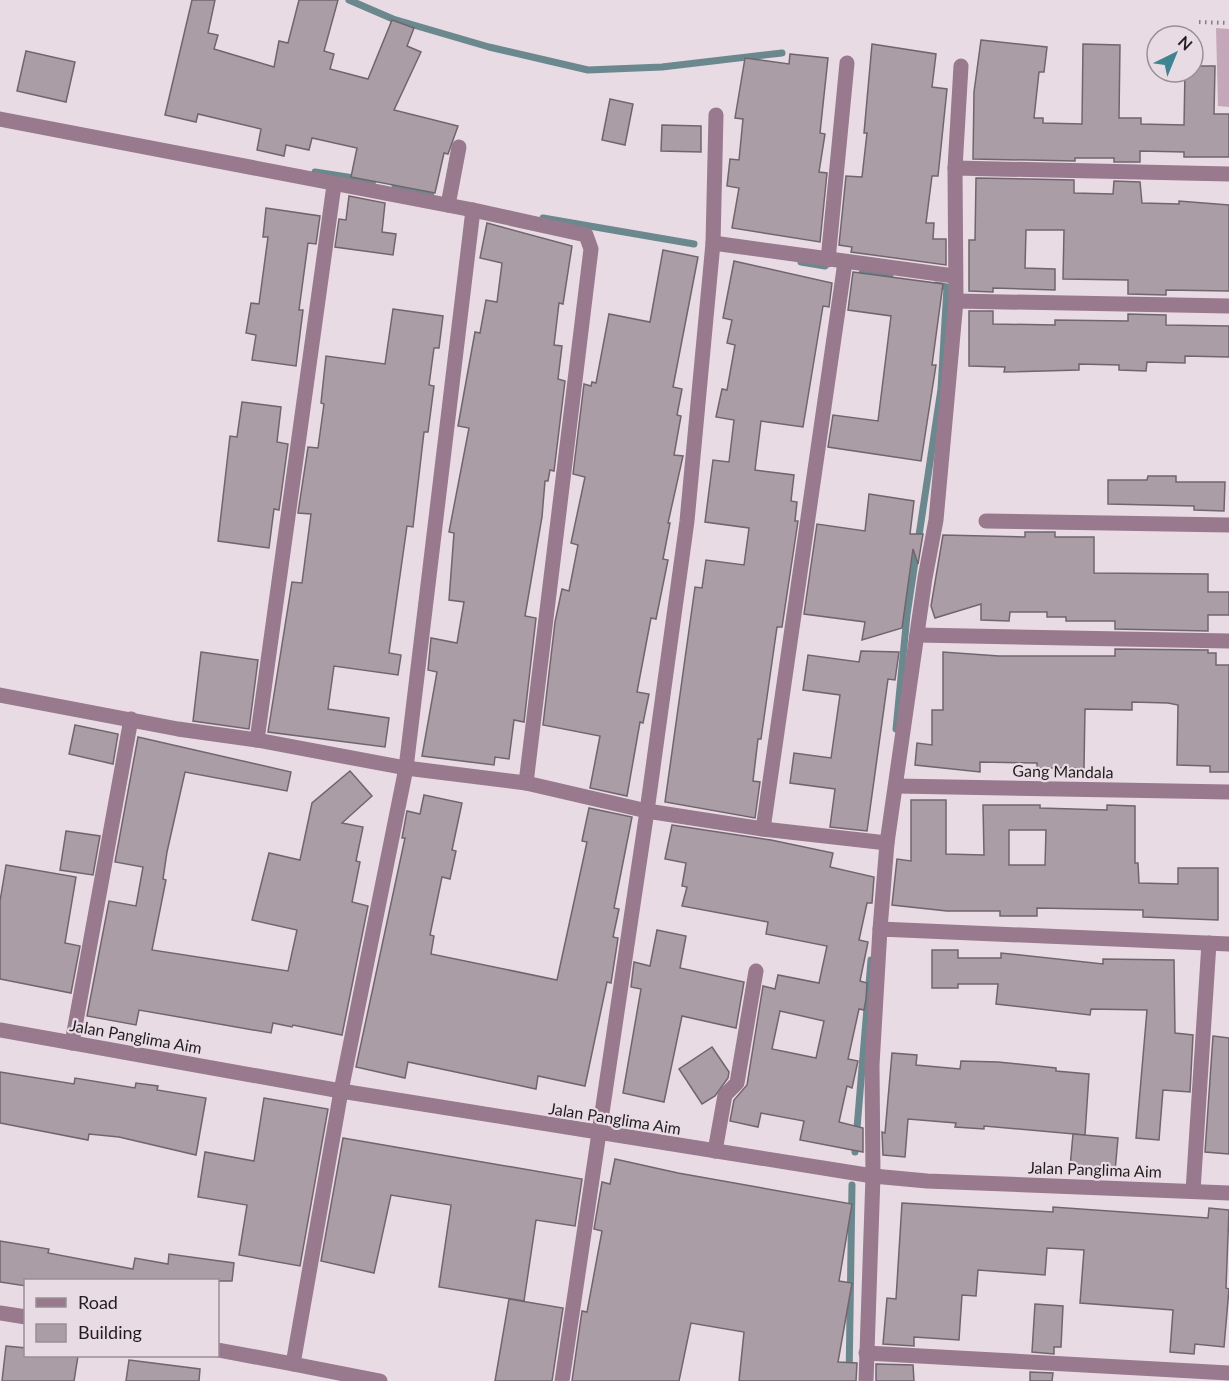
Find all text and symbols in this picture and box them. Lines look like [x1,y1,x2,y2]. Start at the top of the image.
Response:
north arrow [1145,24,1205,84]
text: N [1175,32,1197,54]
street label: Gang Mandala [1012,761,1114,781]
street label: Jalan Panglima Aim [68,1015,204,1057]
street label: Jalan Panglima Aim [547,1098,683,1138]
street label: Jalan Panglima Aim [1028,1157,1162,1181]
legend [24,1279,219,1357]
text: Road [78,1291,118,1313]
text: Building [78,1321,142,1343]

